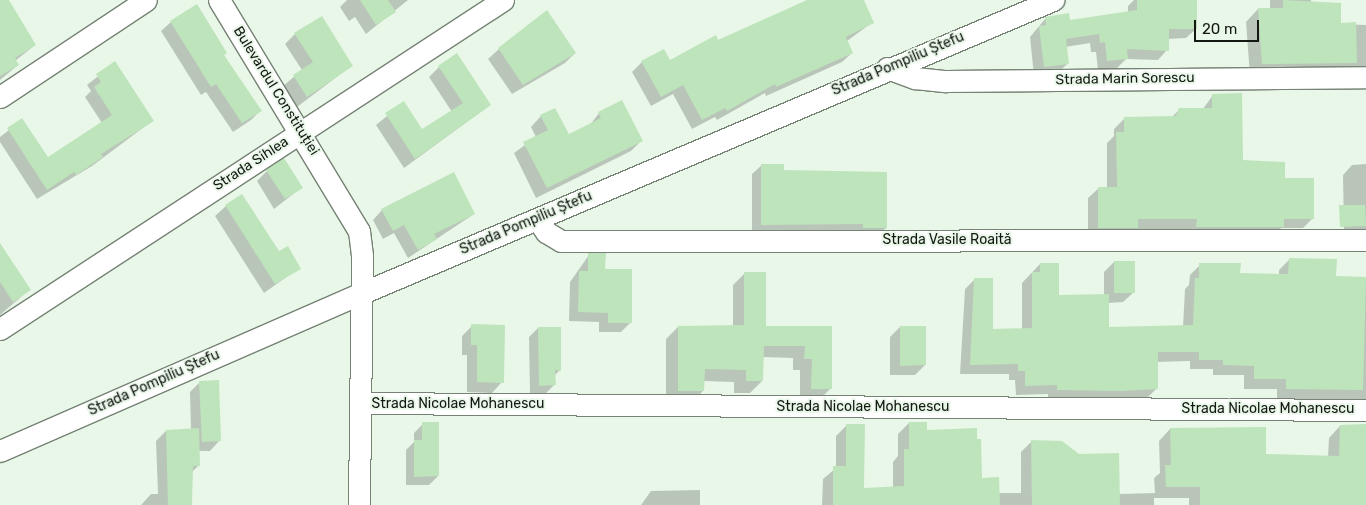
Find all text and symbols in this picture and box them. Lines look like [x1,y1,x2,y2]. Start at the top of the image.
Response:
scale bar [1196,10,1261,42]
text: 20 m [1202,20,1237,38]
street label: Bulevardul Constituției [230,24,322,158]
street label: Strada Pompiliu Ștefu [829,29,967,99]
street label: Strada Marin Sorescu [1055,69,1195,89]
street label: Strada Sihlea [210,133,292,195]
street label: Strada Pompiliu Ștefu [457,188,595,258]
street label: Strada Vasile Roaită [882,232,1012,248]
street label: Strada Pompiliu Ștefu [86,346,222,420]
street label: Strada Nicolae Mohanescu [372,396,544,412]
street label: Strada Nicolae Mohanescu [777,399,949,415]
street label: Strada Nicolae Mohanescu [1182,401,1354,417]

